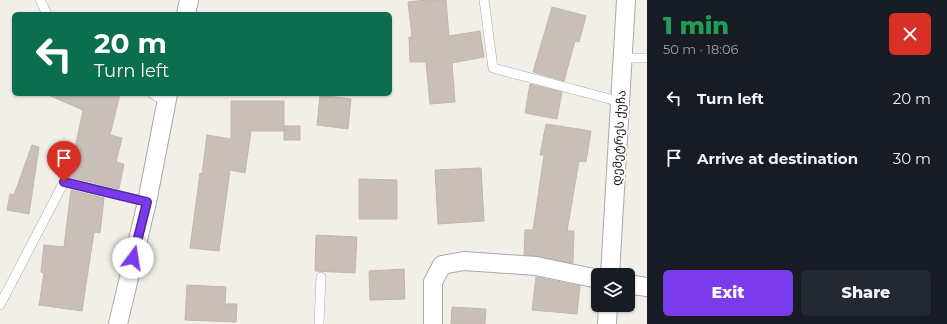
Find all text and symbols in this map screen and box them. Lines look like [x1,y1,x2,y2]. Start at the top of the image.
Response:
text: 1 min [663,11,729,40]
button: close [889,13,931,55]
text: 20 m [94,26,167,60]
icon: left [28,28,80,80]
text: 50 m · 18:06 [663,41,739,57]
text: Turn left [94,60,169,82]
icon: left [663,87,685,109]
text: Turn left [697,89,764,108]
text: 20 m [893,89,931,108]
street label: დემეტრეს ქუჩა [609,90,629,186]
pin [47,141,81,182]
icon: arrive [53,147,75,169]
icon: arrive [663,147,685,169]
text: Arrive at destination [697,149,858,168]
text: 30 m [893,149,931,168]
position arrow [112,237,154,279]
map controls [591,268,635,312]
button: layers [591,268,635,312]
button: Exit [663,270,793,316]
button: Share [801,270,931,316]

